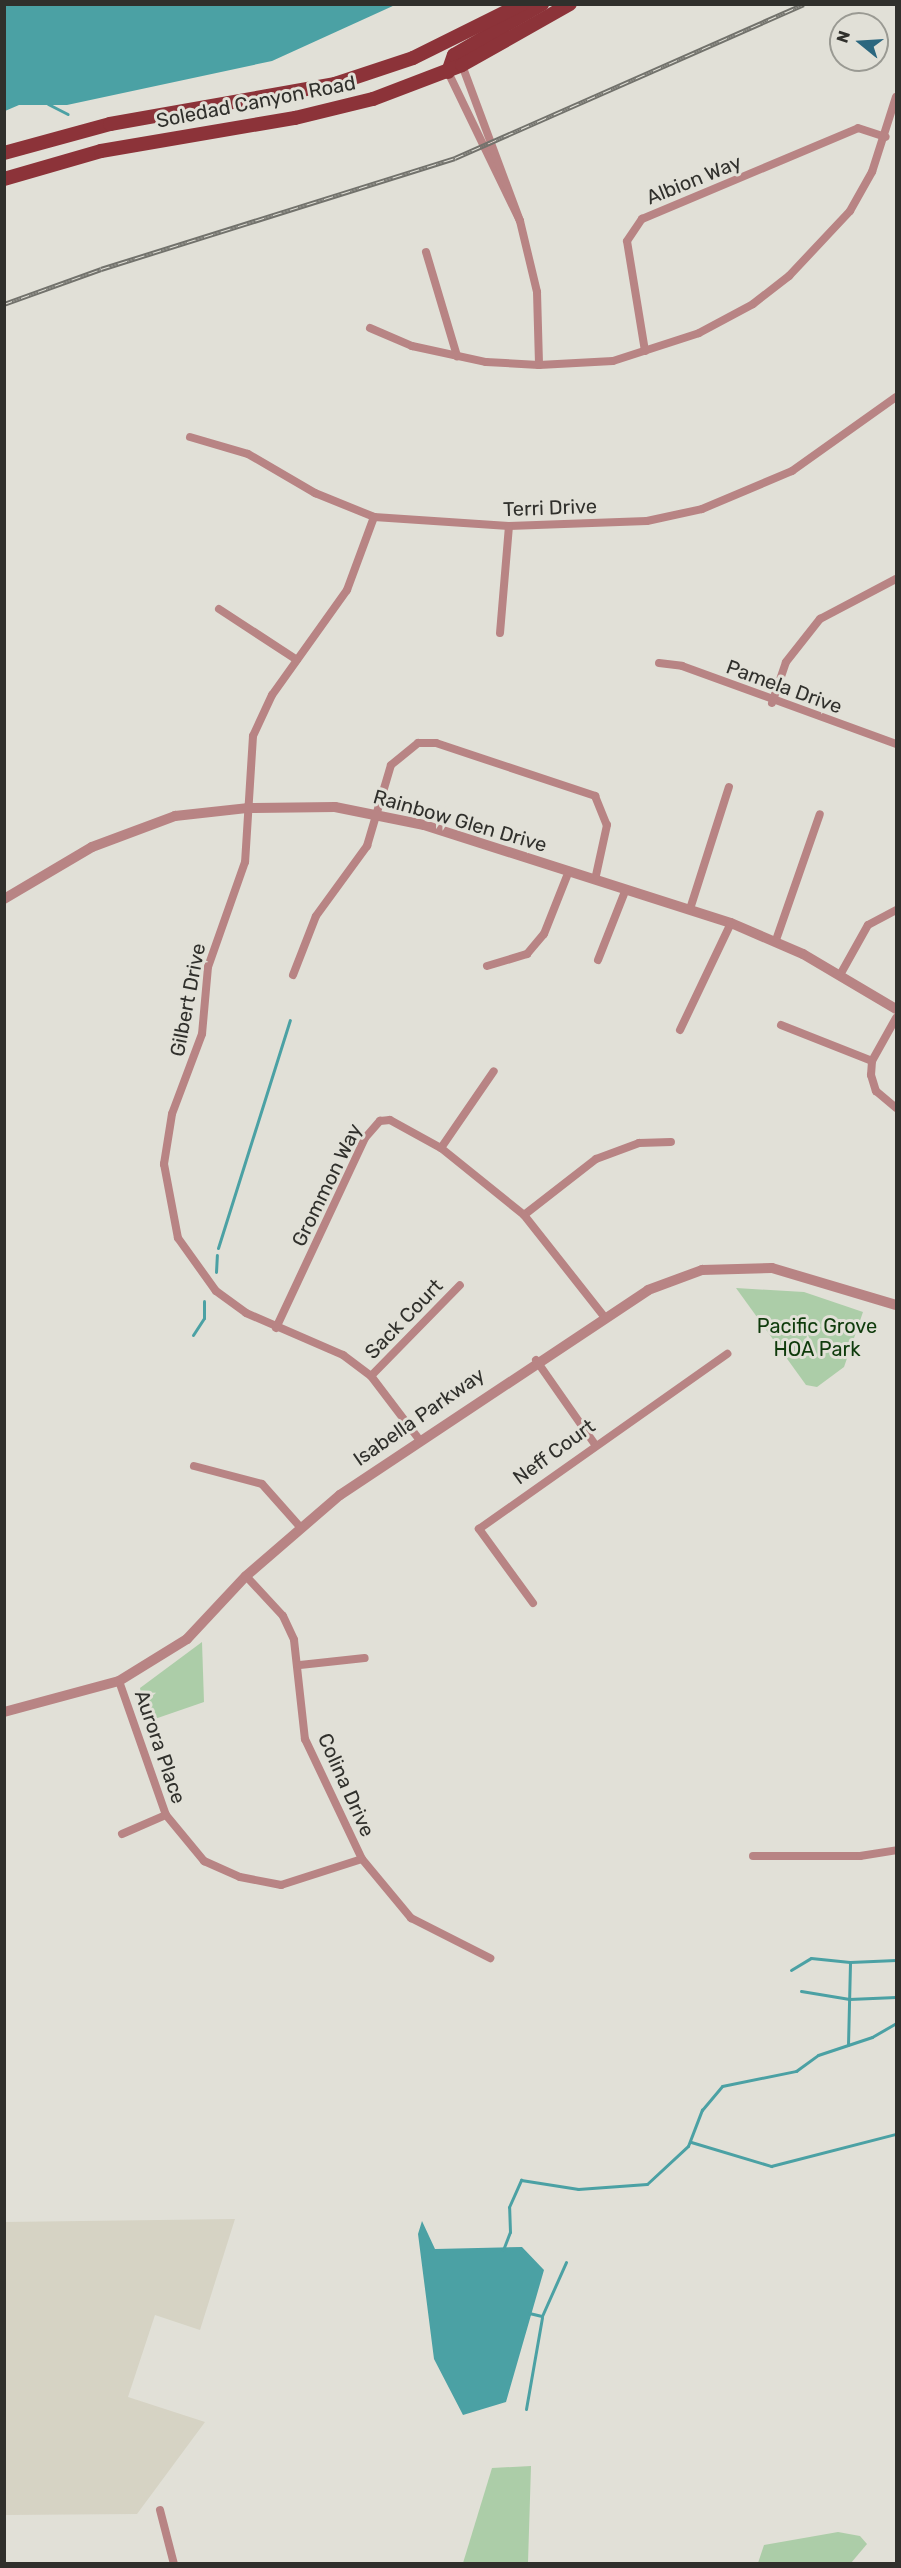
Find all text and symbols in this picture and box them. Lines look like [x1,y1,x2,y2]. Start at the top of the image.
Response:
north arrow [829,12,889,72]
text: N [832,28,854,45]
street label: Soledad Canyon Road [154,71,358,133]
street label: Albion Way [643,150,745,210]
street label: Terri Drive [503,494,597,522]
street label: Pamela Drive [723,655,845,719]
street label: Rainbow Glen Drive [370,785,550,857]
street label: Gilbert Drive [165,941,211,1059]
street label: Grommon Way [287,1120,367,1250]
street label: Sack Court [360,1274,448,1364]
park label: Pacific Grove HOA Park [757,1315,877,1362]
street label: Isabella Parkway [349,1363,489,1471]
street label: Neff Court [508,1414,600,1490]
street label: Aurora Place [129,1687,191,1807]
street label: Colina Drive [313,1730,379,1840]

